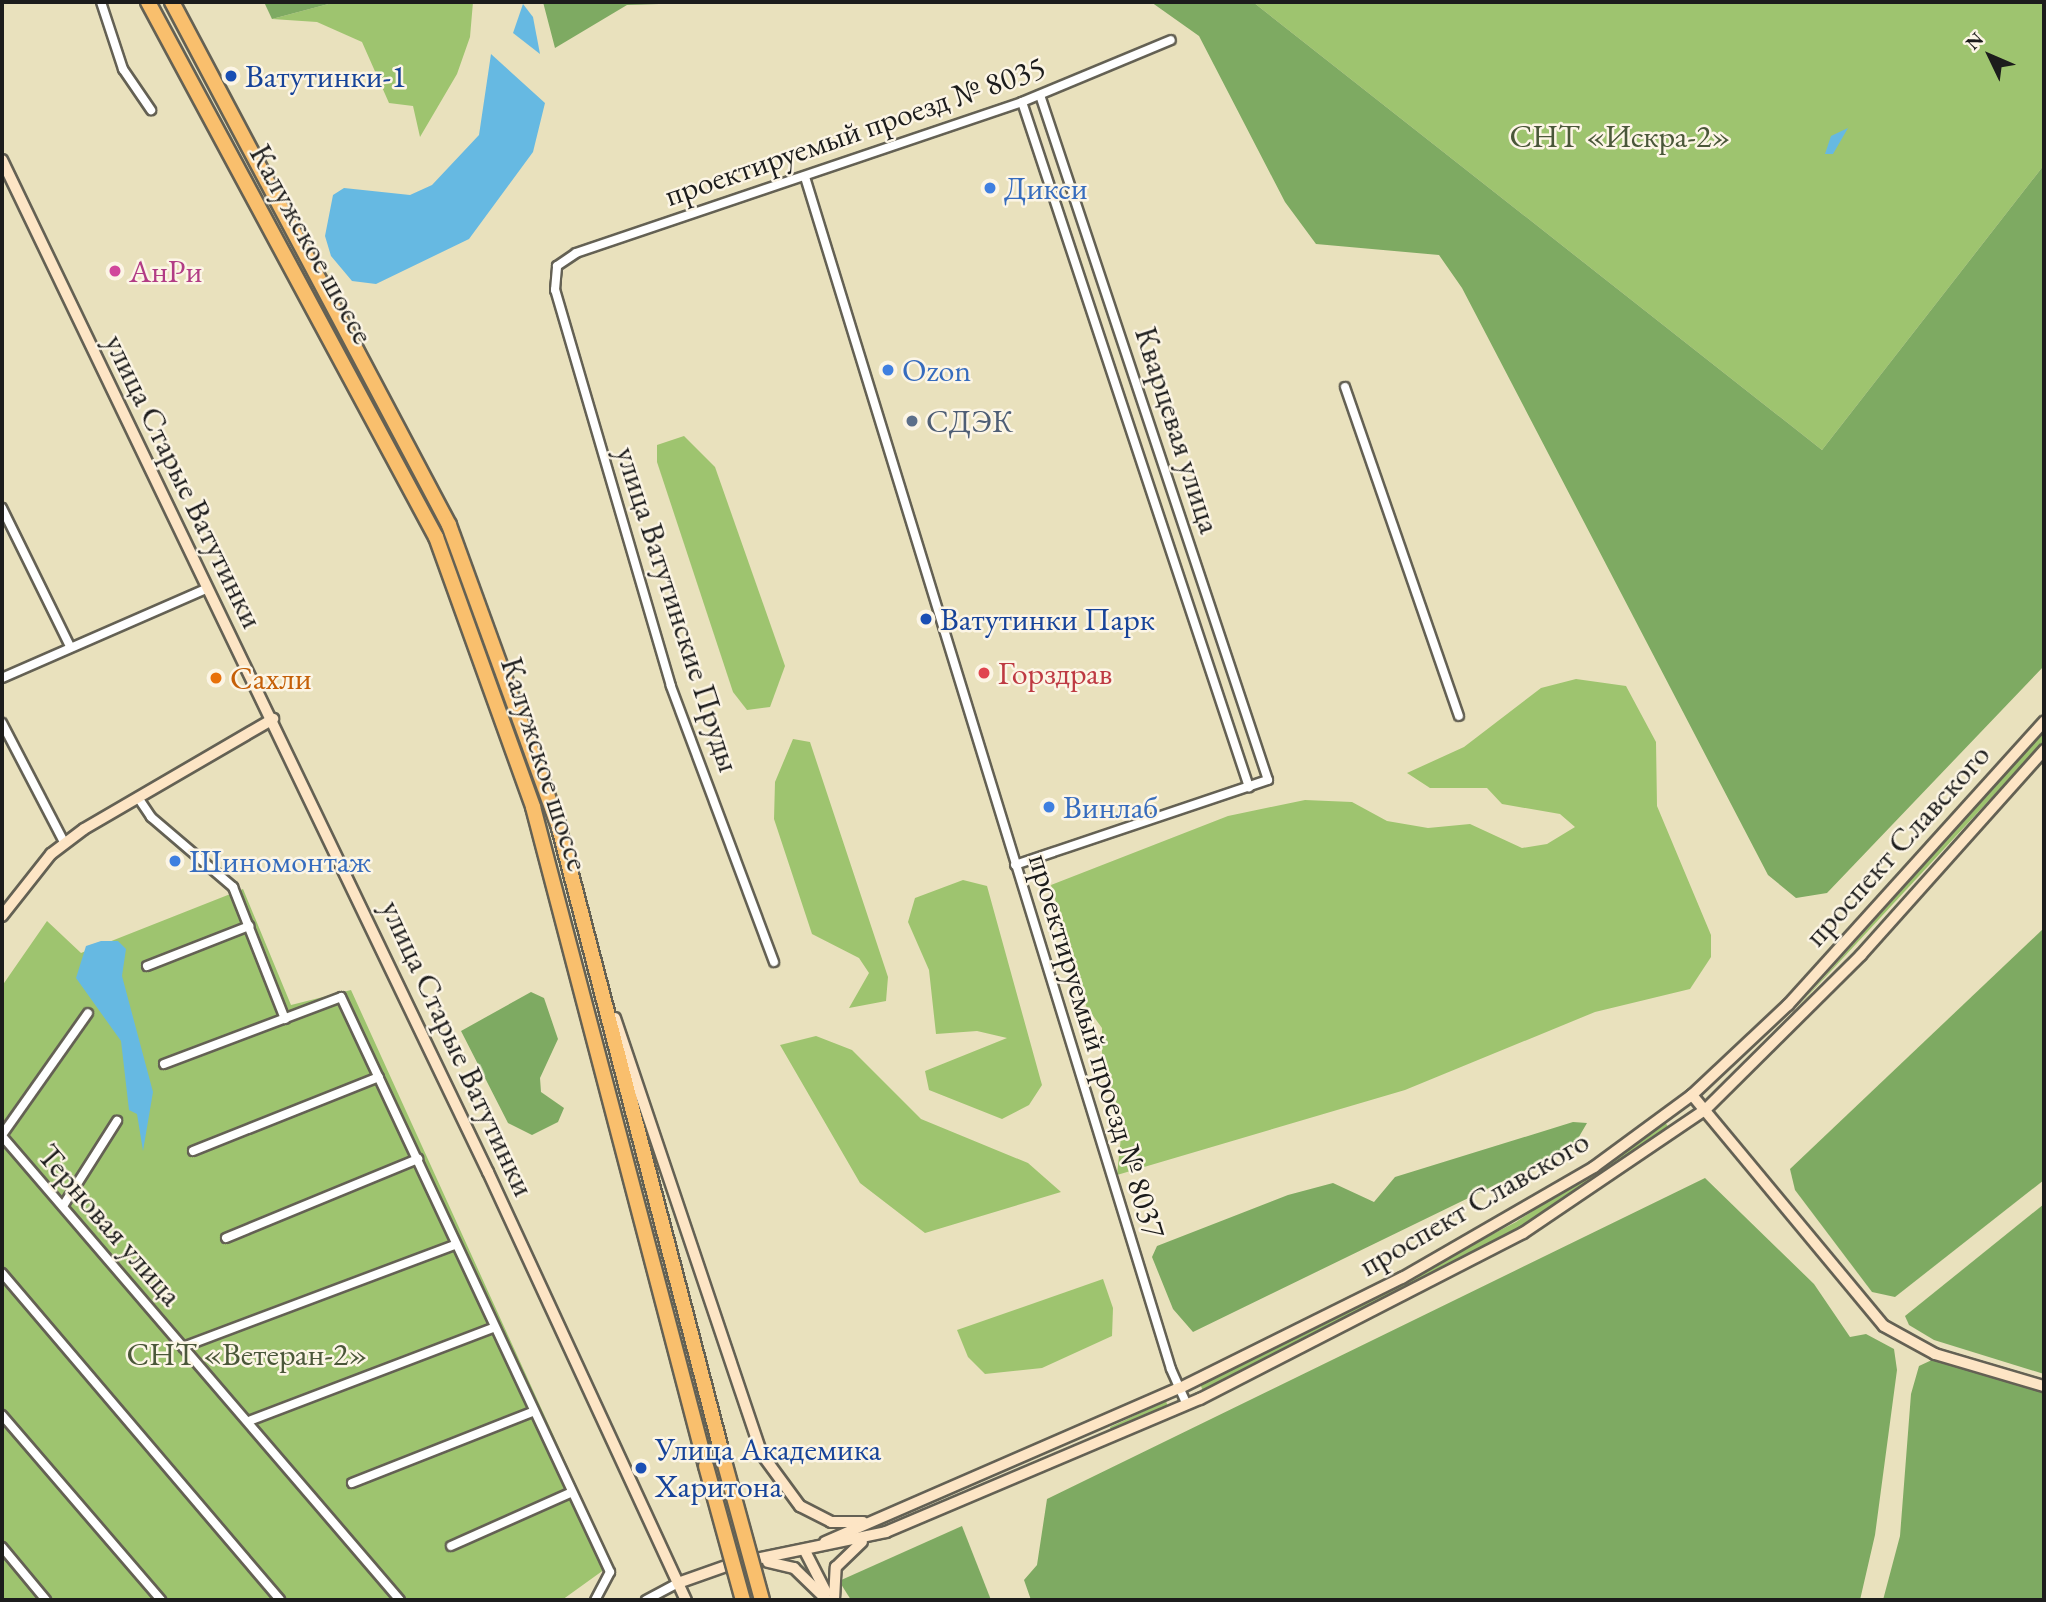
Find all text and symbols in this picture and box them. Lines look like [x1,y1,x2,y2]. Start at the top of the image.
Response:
north arrow [1955,21,2025,91]
text: N [1960,27,1989,55]
street label: проектируемый проезд № 8035 [660,48,1050,214]
place label: Ватутинки-1 [245,57,407,95]
marker: Ватутинки-1 [223,68,239,84]
park label: СНТ «Искра-2» [1510,117,1730,155]
street label: Калужское шоссе [241,137,383,351]
place label: Дикси [1004,169,1088,207]
marker: Дикси [982,180,998,196]
place label: АнРи [129,252,202,290]
marker: АнРи [107,263,123,279]
street label: Кварцевая улица [1127,322,1229,538]
street label: улица Старые Ватутинки [96,328,272,634]
place label: Ozon [902,351,971,389]
marker: Ozon [880,362,896,378]
place label: СДЭК [926,402,1013,440]
marker: СДЭК [904,413,920,429]
street label: улица Ватутинские Пруды [607,442,749,776]
place label: Ватутинки Парк [940,600,1155,638]
marker: Ватутинки Парк [918,611,934,627]
street label: Калужское шоссе [492,652,598,876]
place label: Горздрав [998,654,1112,692]
place label: Сахли [230,659,312,697]
marker: Горздрав [976,665,992,681]
marker: Сахли [208,670,224,686]
street label: проспект Славского [1796,736,1998,954]
place label: Винлаб [1063,788,1158,826]
marker: Винлаб [1041,799,1057,815]
place label: Шиномонтаж [189,842,372,880]
street label: проектируемый проезд № 8037 [1020,849,1174,1243]
marker: Шиномонтаж [167,853,183,869]
street label: улица Старые Ватутинки [372,894,544,1202]
street label: проспект Славского [1352,1122,1596,1284]
street label: Терновая улица [29,1136,191,1314]
park label: СНТ «Ветеран-2» [127,1335,367,1373]
place label: Улица Академика Харитона [655,1431,881,1506]
marker: Улица Академика Харитона [633,1460,649,1476]

